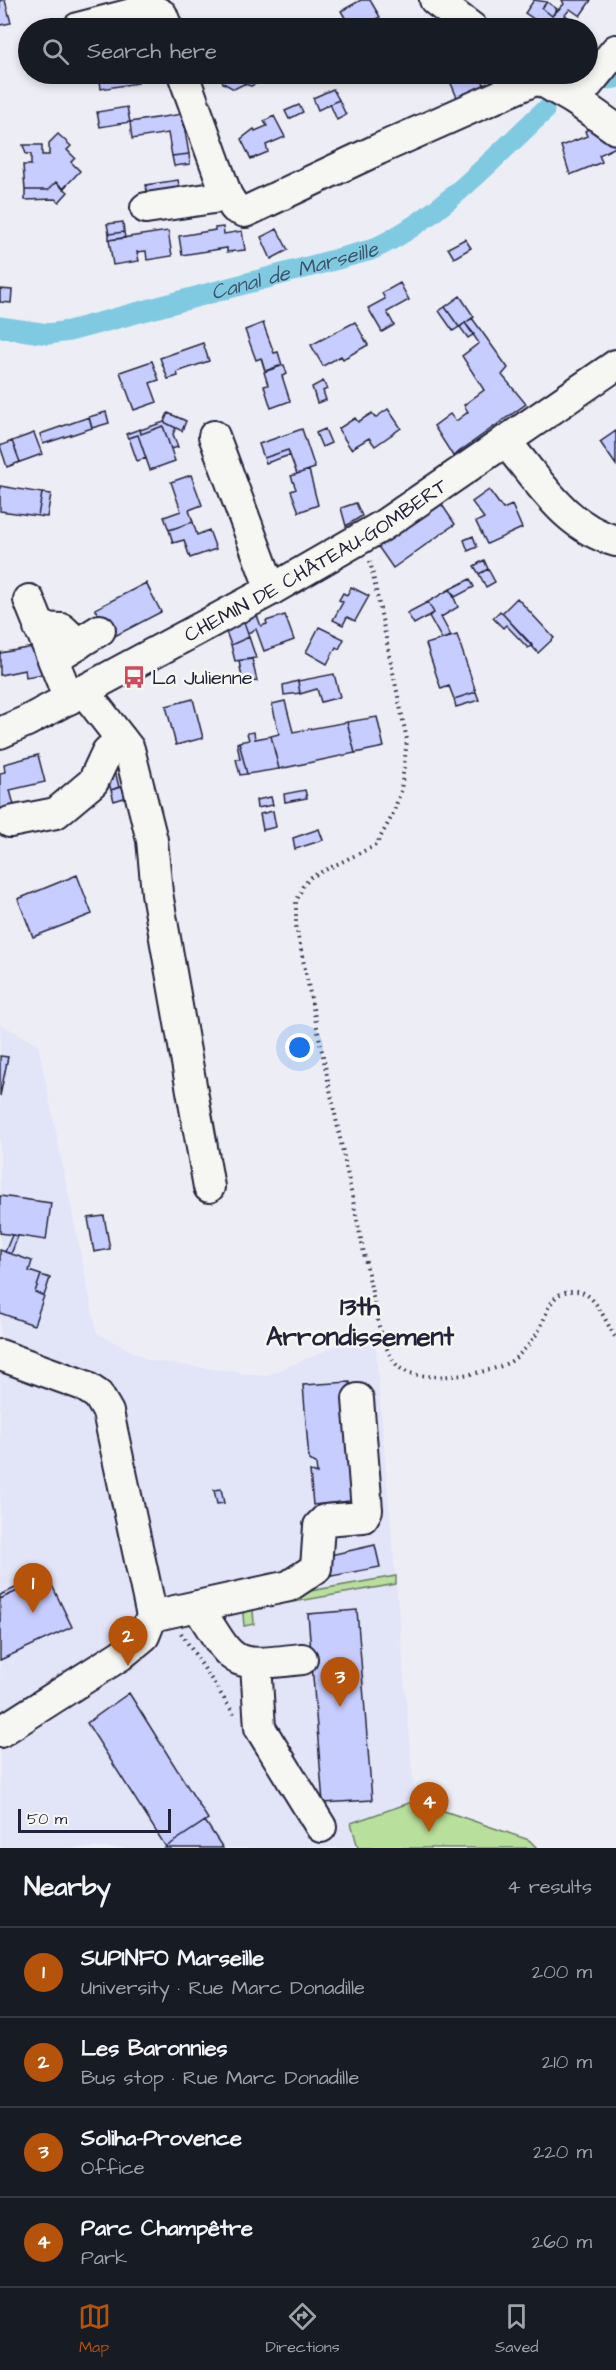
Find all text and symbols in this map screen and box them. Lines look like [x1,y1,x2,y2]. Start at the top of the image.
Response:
search box [18,18,598,84]
icon: search [39,35,72,68]
text: Search here [87,36,217,67]
water label: Canal de Marseille [208,234,385,307]
street label: CHEMIN DE CHÂTEAU-GOMBERT [179,472,454,649]
bus stop icon: La Julienne [121,664,147,690]
place label: La Julienne [152,664,253,692]
your location [285,1033,314,1062]
district label: 13th Arrondissement [266,1289,455,1355]
pin: 1 [14,1564,52,1613]
pin: 2 [108,1616,148,1666]
pin: 3 [320,1658,360,1707]
pin: 4 [410,1782,448,1832]
scale bar [18,1806,171,1834]
text: 50 m [27,1808,67,1830]
text: Nearby [24,1869,111,1905]
text: 4 results [507,1873,592,1901]
text: SUPINFO Marseille [81,1943,264,1974]
text: 1 [42,1958,45,1986]
text: 200 m [532,1958,592,1986]
text: University · Rue Marc Donadille [81,1974,365,2002]
text: Les Baronnies [81,2033,228,2064]
text: 2 [38,2048,49,2076]
text: 210 m [542,2048,592,2076]
text: Bus stop · Rue Marc Donadille [81,2064,359,2092]
text: Soliha-Provence [81,2123,242,2154]
text: 3 [38,2138,49,2166]
text: 220 m [533,2138,592,2166]
text: Office [81,2154,145,2182]
text: Parc Champêtre [81,2213,253,2244]
text: 4 [37,2228,50,2256]
text: 260 m [532,2228,592,2256]
text: Park [81,2244,127,2272]
tab: Map [78,2300,111,2358]
tab: Directions [266,2300,340,2358]
tab: Saved [495,2300,538,2358]

